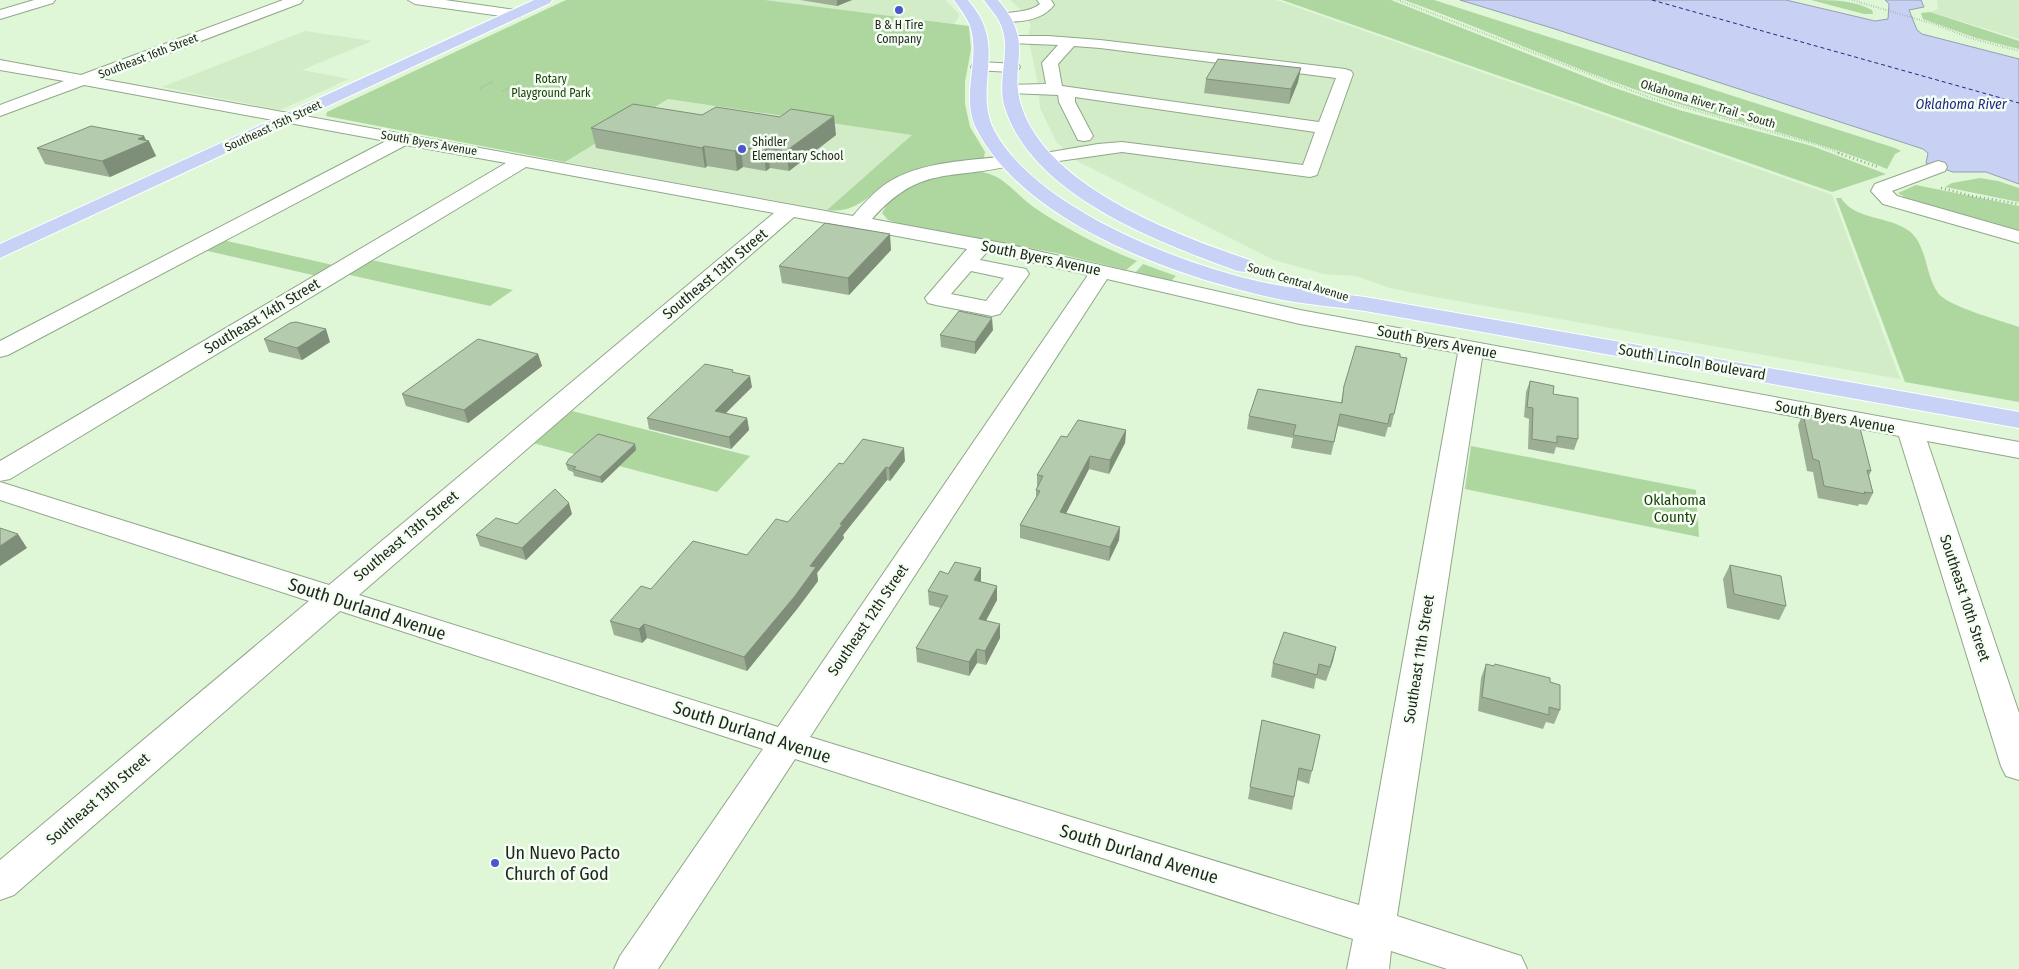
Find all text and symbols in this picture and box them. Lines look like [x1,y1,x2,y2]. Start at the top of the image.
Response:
marker: B & H Tire Company [893,4,905,16]
place label: B & H Tire Company [875,18,923,46]
street label: Southeast 16th Street [96,31,200,81]
park label: Rotary Playground Park [511,72,591,100]
street label: Oklahoma River Trail - South [1639,77,1777,131]
water label: Oklahoma River [1915,96,2008,113]
street label: Southeast 15th Street [222,97,324,155]
street label: South Byers Avenue [380,128,478,158]
place label: Shidler Elementary School [752,135,843,163]
marker: Shidler Elementary School [736,143,748,155]
street label: Southeast 13th Street [659,225,771,323]
street label: South Byers Avenue [980,237,1102,279]
street label: South Central Avenue [1246,260,1350,304]
street label: Southeast 14th Street [201,274,323,358]
street label: South Byers Avenue [1376,322,1498,362]
street label: South Lincoln Boulevard [1617,340,1767,384]
street label: South Byers Avenue [1774,397,1896,437]
street label: Southeast 13th Street [350,487,462,585]
park label: Oklahoma County [1644,491,1706,526]
street label: Southeast 10th Street [1936,532,1994,664]
street label: Southeast 12th Street [824,561,912,679]
street label: South Durland Avenue [285,573,449,645]
street label: Southeast 11th Street [1400,593,1438,725]
street label: South Durland Avenue [670,696,834,768]
street label: Southeast 13th Street [43,749,153,849]
street label: South Durland Avenue [1057,819,1221,889]
place label: Un Nuevo Pacto Church of God [505,842,620,885]
marker: Un Nuevo Pacto Church of God [489,857,501,869]

